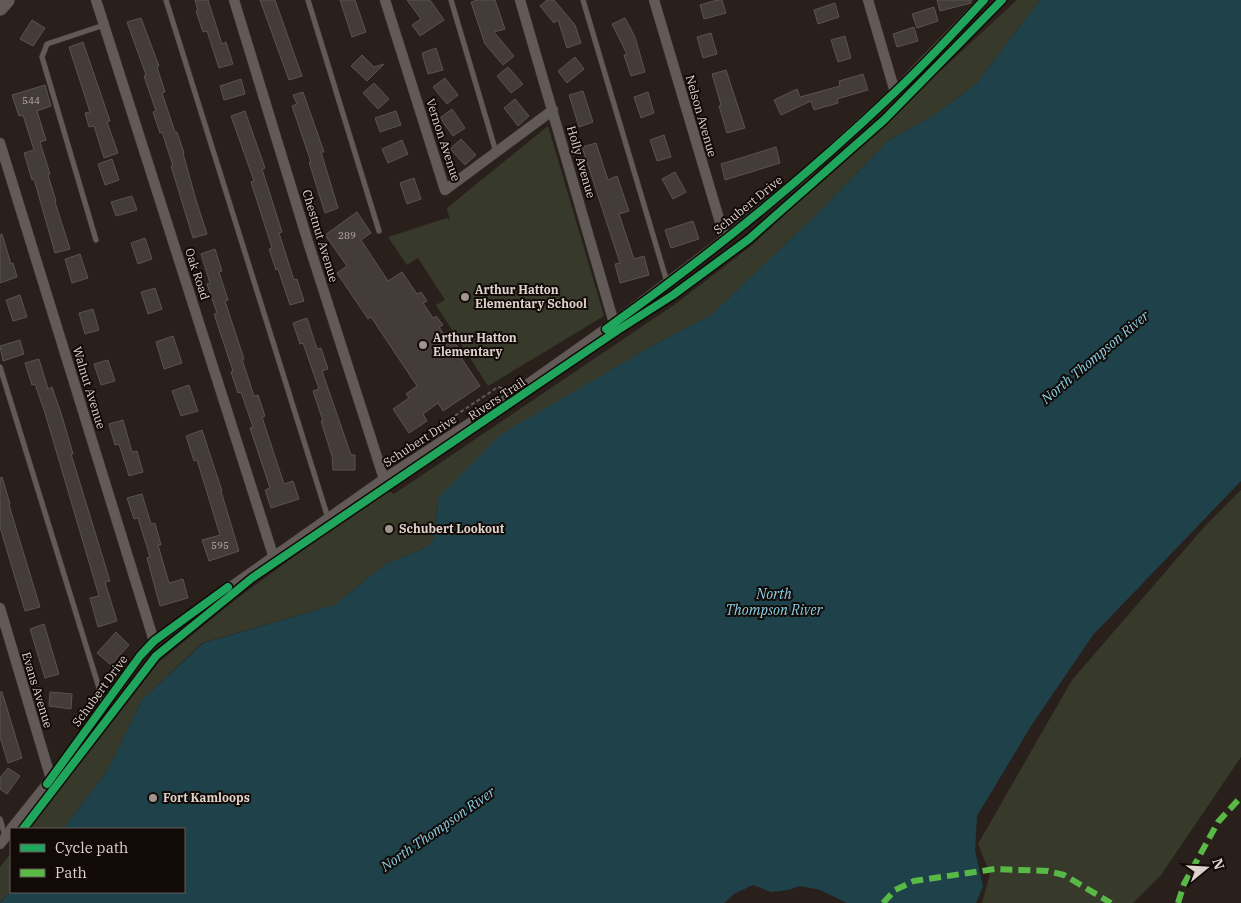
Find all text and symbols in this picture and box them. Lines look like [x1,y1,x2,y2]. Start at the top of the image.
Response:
street label: Nelson Avenue [683,73,720,159]
house number: 544 [22,94,40,107]
street label: Vernon Avenue [423,97,464,183]
street label: Holly Avenue [564,124,599,200]
street label: Schubert Drive [710,172,785,237]
street label: Chestnut Avenue [299,188,342,284]
house number: 289 [338,229,356,242]
street label: Oak Road [182,246,213,302]
place label: Arthur Hatton Elementary School [475,282,587,311]
marker: Arthur Hatton Elementary School [459,291,471,303]
water label: North Thompson River [1037,306,1153,408]
place label: Arthur Hatton Elementary [433,330,517,359]
marker: Arthur Hatton Elementary [417,339,429,351]
street label: Walnut Avenue [70,345,109,431]
street label: Rivers Trail [465,374,528,423]
street label: Schubert Drive [380,411,459,470]
place label: Schubert Lookout [399,521,505,536]
marker: Schubert Lookout [383,523,395,535]
house number: 595 [211,539,229,552]
water label: North Thompson River [725,585,823,619]
street label: Evans Avenue [19,650,56,730]
street label: Schubert Drive [69,652,131,729]
water label: North Thompson River [377,782,499,876]
place label: Fort Kamloops [163,790,250,805]
marker: Fort Kamloops [147,792,159,804]
legend [10,828,185,893]
text: Cycle path [55,838,128,857]
north arrow [1181,843,1231,893]
text: N [1208,856,1229,872]
text: Path [55,863,87,882]

